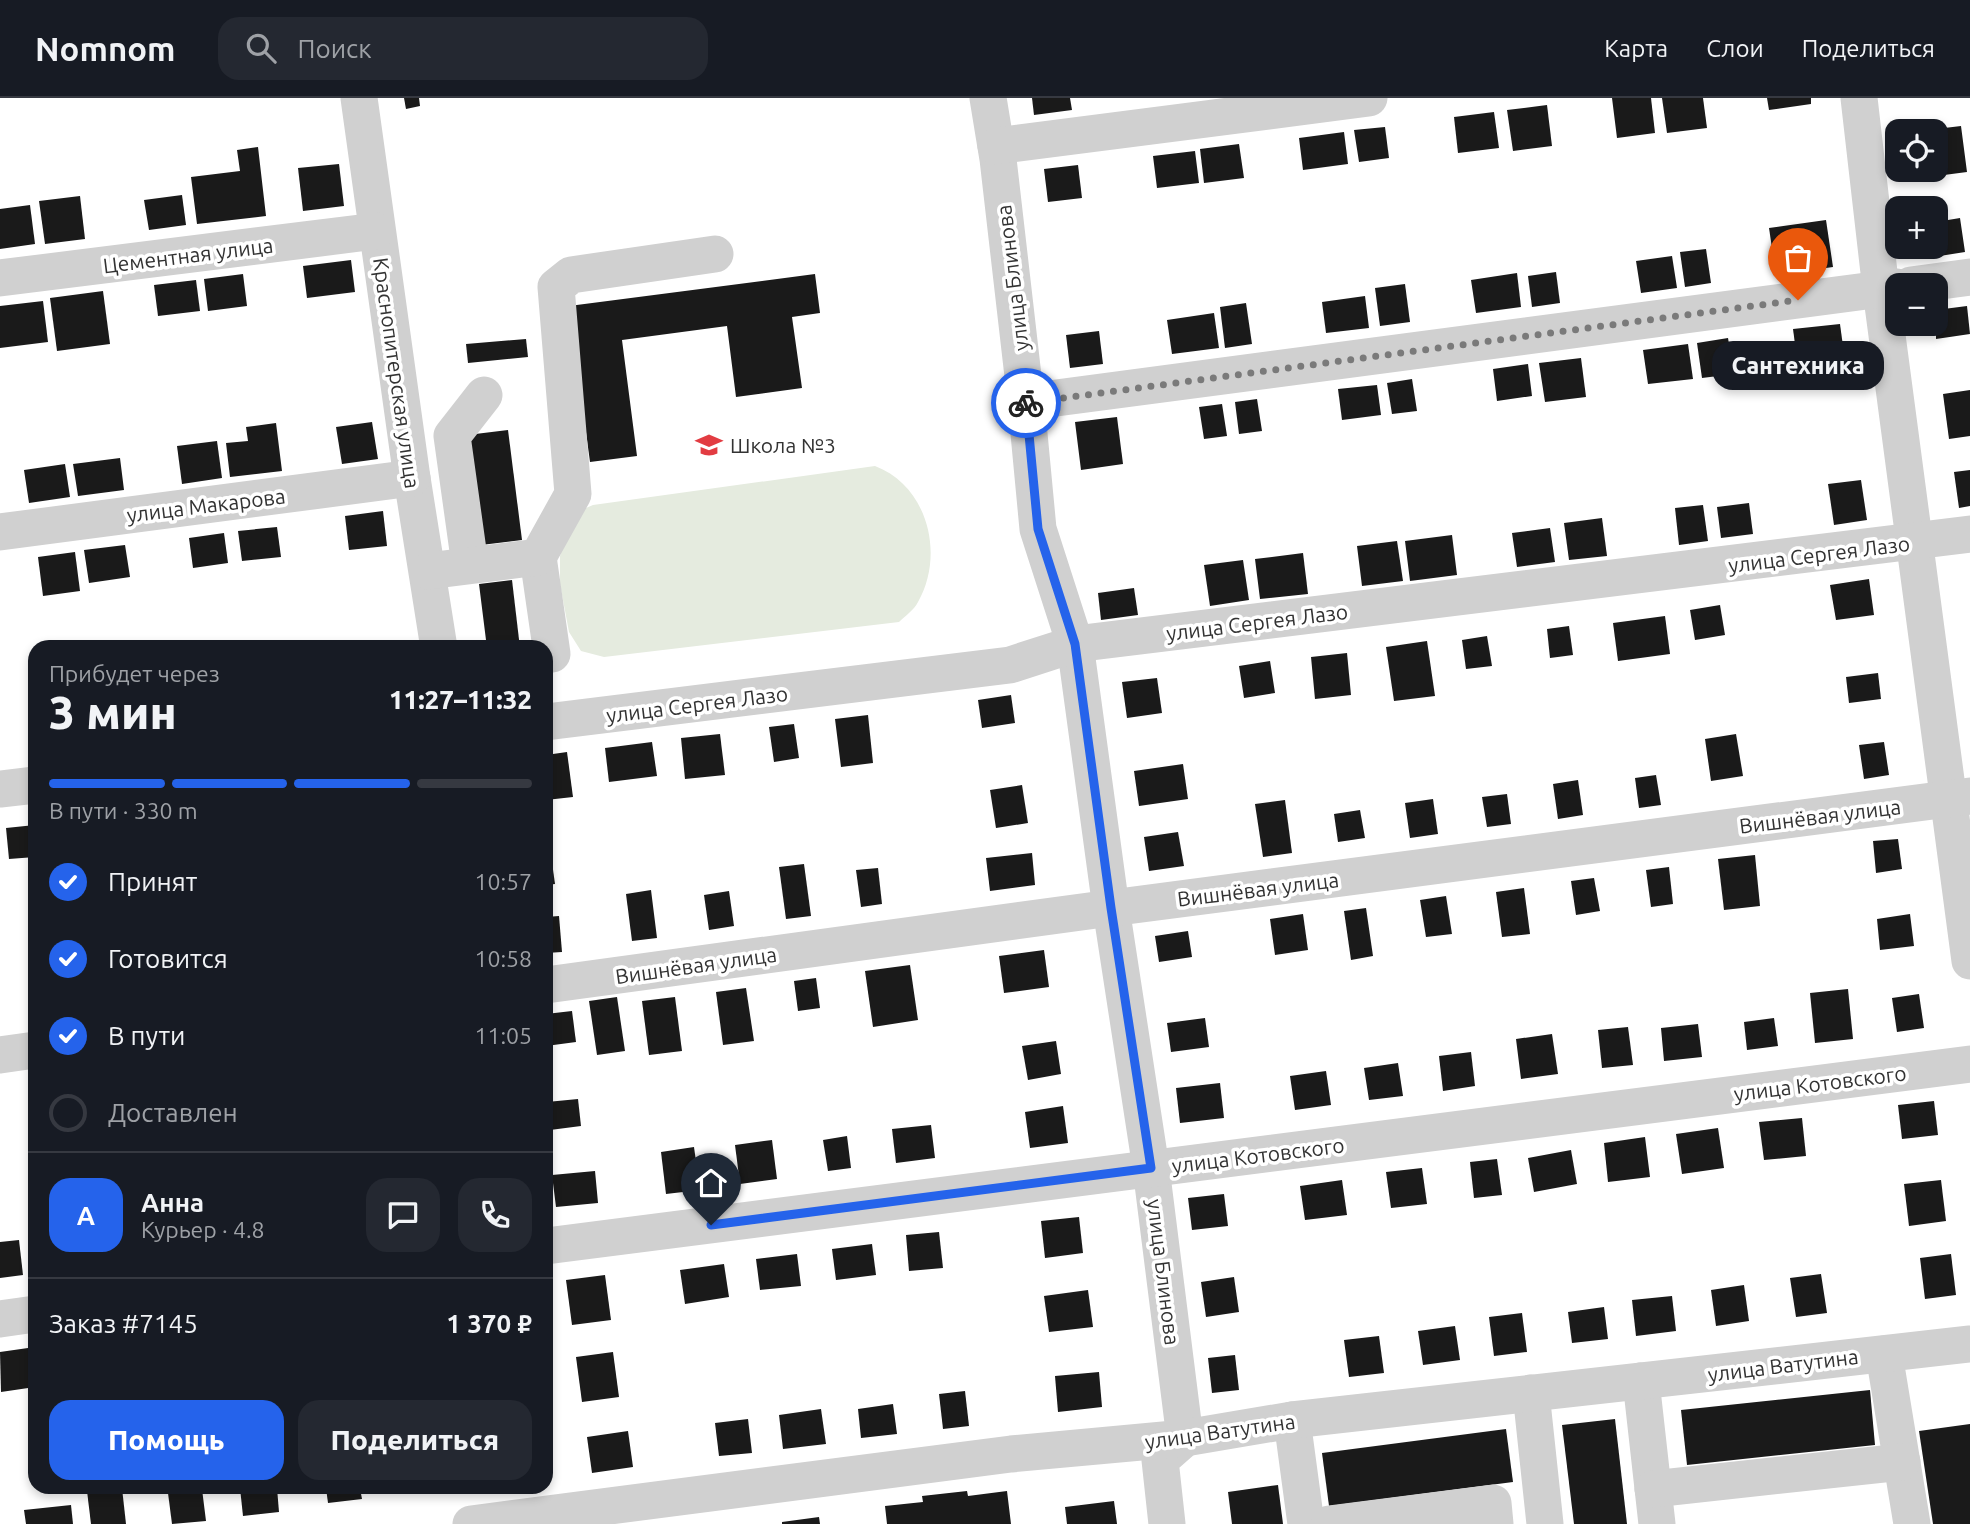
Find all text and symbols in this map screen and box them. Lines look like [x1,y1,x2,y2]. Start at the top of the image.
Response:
search box [218,17,708,80]
icon: search [242,29,280,67]
text: Nomnom [35,30,176,67]
text: Поиск [298,34,372,63]
text: Карта [1604,35,1668,62]
text: Слои [1706,35,1764,62]
text: Поделиться [1802,35,1935,62]
map controls [1885,119,1948,336]
button: locate [1885,119,1948,182]
button: + [1885,196,1948,259]
street label: улица Блинова [991,204,1033,352]
pin [1768,228,1828,300]
street label: Цементная улица [101,233,275,277]
icon: bag [1779,239,1817,277]
street label: Краснопитерская улица [369,256,425,490]
button: − [1885,273,1948,336]
callout: Сантехника [1712,342,1884,391]
text: Сантехника [1731,353,1865,378]
courier [991,368,1061,438]
icon: bike [1007,384,1045,422]
school or university icon: Школа №3 [694,430,724,460]
place label: Школа №3 [730,433,836,457]
street label: улица Макарова [125,483,287,527]
street label: улица Сергея Лазо [1727,531,1911,577]
street label: улица Сергея Лазо [1165,599,1349,645]
text: Прибудет через [49,661,220,686]
street label: улица Сергея Лазо [605,681,789,727]
text: 11:27–11:32 [389,685,532,714]
text: 3 мин [49,686,177,738]
street label: Вишнёвая улица [1738,794,1902,838]
text: В пути · 330 m [49,798,198,823]
icon: check [49,863,87,901]
text: Принят [108,867,197,896]
street label: Вишнёвая улица [1176,867,1340,911]
text: 10:57 [474,869,532,894]
icon: check [49,940,87,978]
street label: Вишнёвая улица [614,942,778,988]
text: Готовится [108,944,228,973]
text: 10:58 [474,946,532,971]
icon: check [49,1017,87,1055]
text: В пути [108,1021,185,1050]
text: 11:05 [474,1023,532,1048]
street label: улица Котовского [1732,1061,1908,1105]
text: Доставлен [108,1098,238,1127]
street label: улица Котовского [1170,1133,1346,1177]
pin [681,1153,741,1225]
icon: home [692,1164,730,1202]
button: chat [366,1178,440,1252]
button: phone [458,1178,532,1252]
text: Анна [141,1188,204,1217]
street label: улица Блинова [1143,1198,1185,1346]
text: А [77,1201,95,1230]
text: Курьер · 4.8 [141,1217,265,1242]
text: Заказ #7145 [49,1309,198,1338]
text: 1 370 ₽ [446,1309,532,1338]
street label: улица Ватутина [1706,1344,1860,1386]
button: Помощь [49,1400,284,1480]
button: Поделиться [298,1400,532,1480]
street label: улица Ватутина [1143,1409,1297,1453]

